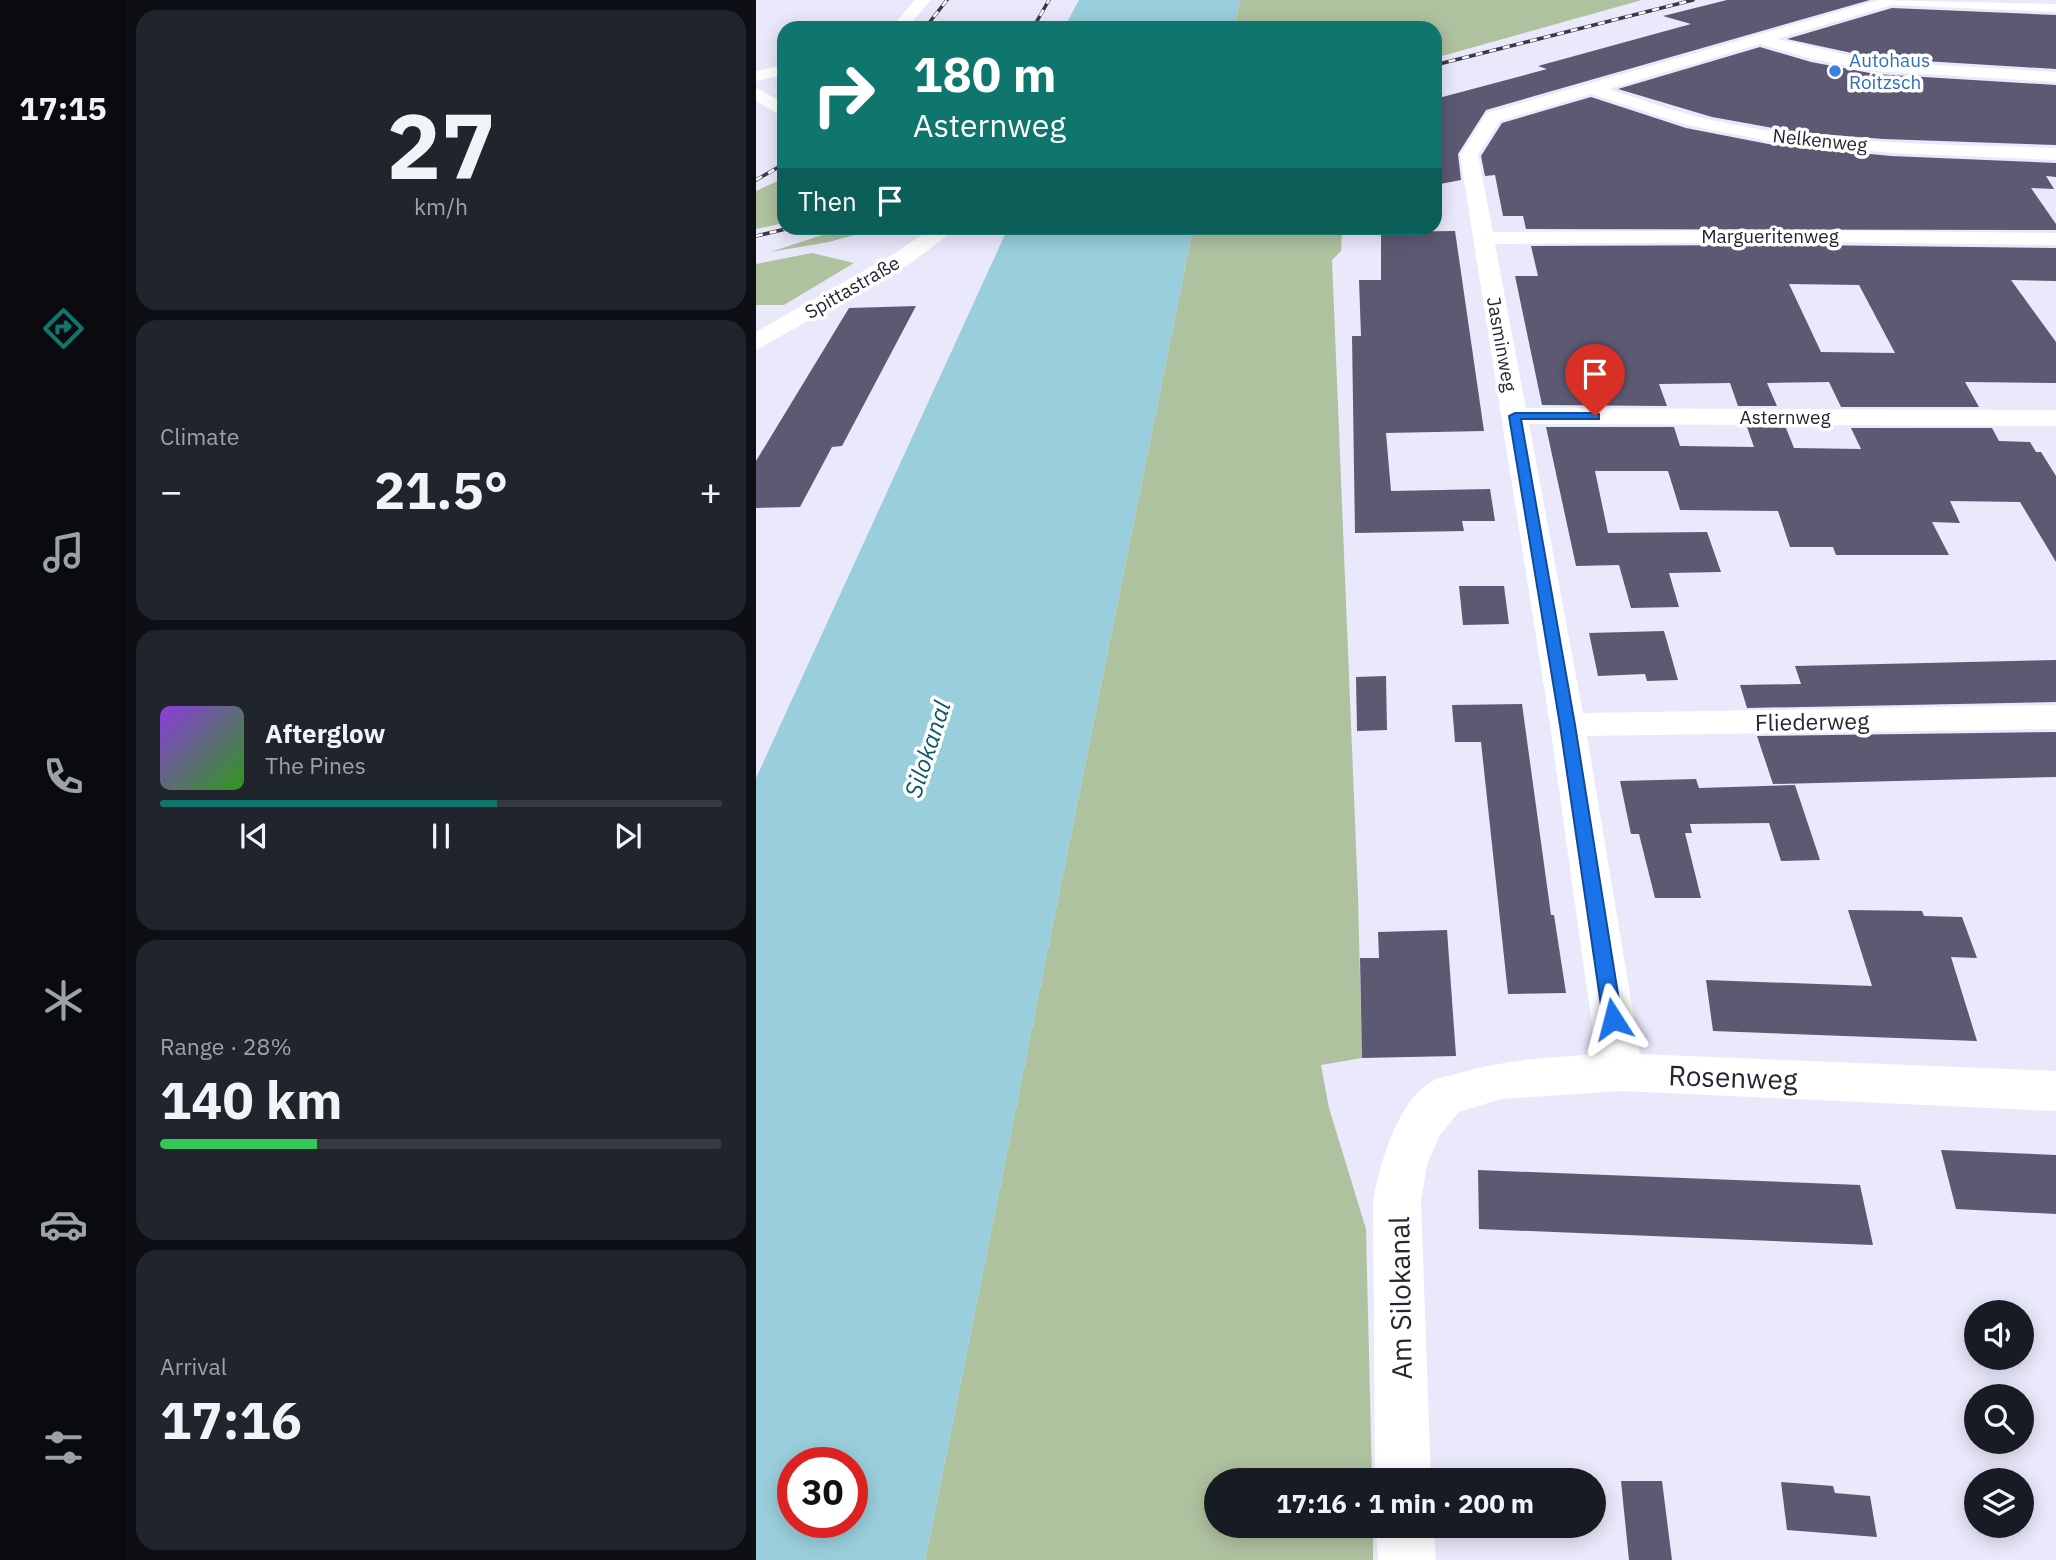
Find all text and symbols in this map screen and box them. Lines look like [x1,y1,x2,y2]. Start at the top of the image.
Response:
text: 180 m [913,42,1057,105]
place label: Autohaus Roitzsch [1849,48,1930,94]
icon: right [798,49,889,140]
marker: Autohaus Roitzsch [1827,63,1843,79]
text: 27 [386,86,496,204]
text: 17:15 [19,87,107,129]
text: Asternweg [913,104,1066,146]
street label: Nelkenweg [1772,123,1868,157]
icon: arrive [871,182,909,220]
text: Then [798,184,857,218]
text: km/h [414,191,468,221]
street label: Margueritenweg [1701,224,1839,248]
street label: Spittastraße [800,250,904,324]
street label: Jasminweg [1482,295,1522,393]
icon: directions [39,304,88,353]
pin [1565,344,1625,416]
icon: arrive [1576,355,1614,393]
street label: Asternweg [1740,405,1830,429]
text: Climate [160,421,239,451]
text: 21.5° [374,456,508,523]
text: − [160,466,183,515]
text: + [699,466,722,515]
icon: music [39,528,88,577]
water label: Silokanal [896,696,958,801]
street label: Fliederweg [1755,705,1869,737]
text: Afterglow [265,716,385,750]
text: The Pines [265,750,366,780]
icon: phone [39,752,88,801]
icon: previous [235,817,273,855]
icon: pause [422,817,460,855]
icon: next [609,817,647,855]
icon: climate [39,976,88,1025]
position arrow [1576,982,1650,1056]
text: Range · 28% [160,1031,292,1061]
street label: Rosenweg [1668,1056,1799,1098]
text: 140 km [160,1066,342,1133]
icon: car [39,1200,88,1249]
street label: Am Silokanal [1380,1216,1420,1380]
map controls [1964,1300,2034,1538]
button: sound [1964,1300,2034,1370]
text: Arrival [160,1351,227,1381]
button: search [1964,1384,2034,1454]
text: 17:16 [160,1386,302,1453]
icon: filters [39,1423,88,1472]
speed limit sign: 30 [777,1447,868,1538]
button: layers [1964,1468,2034,1538]
text: 17:16 · 1 min · 200 m [1276,1486,1534,1520]

